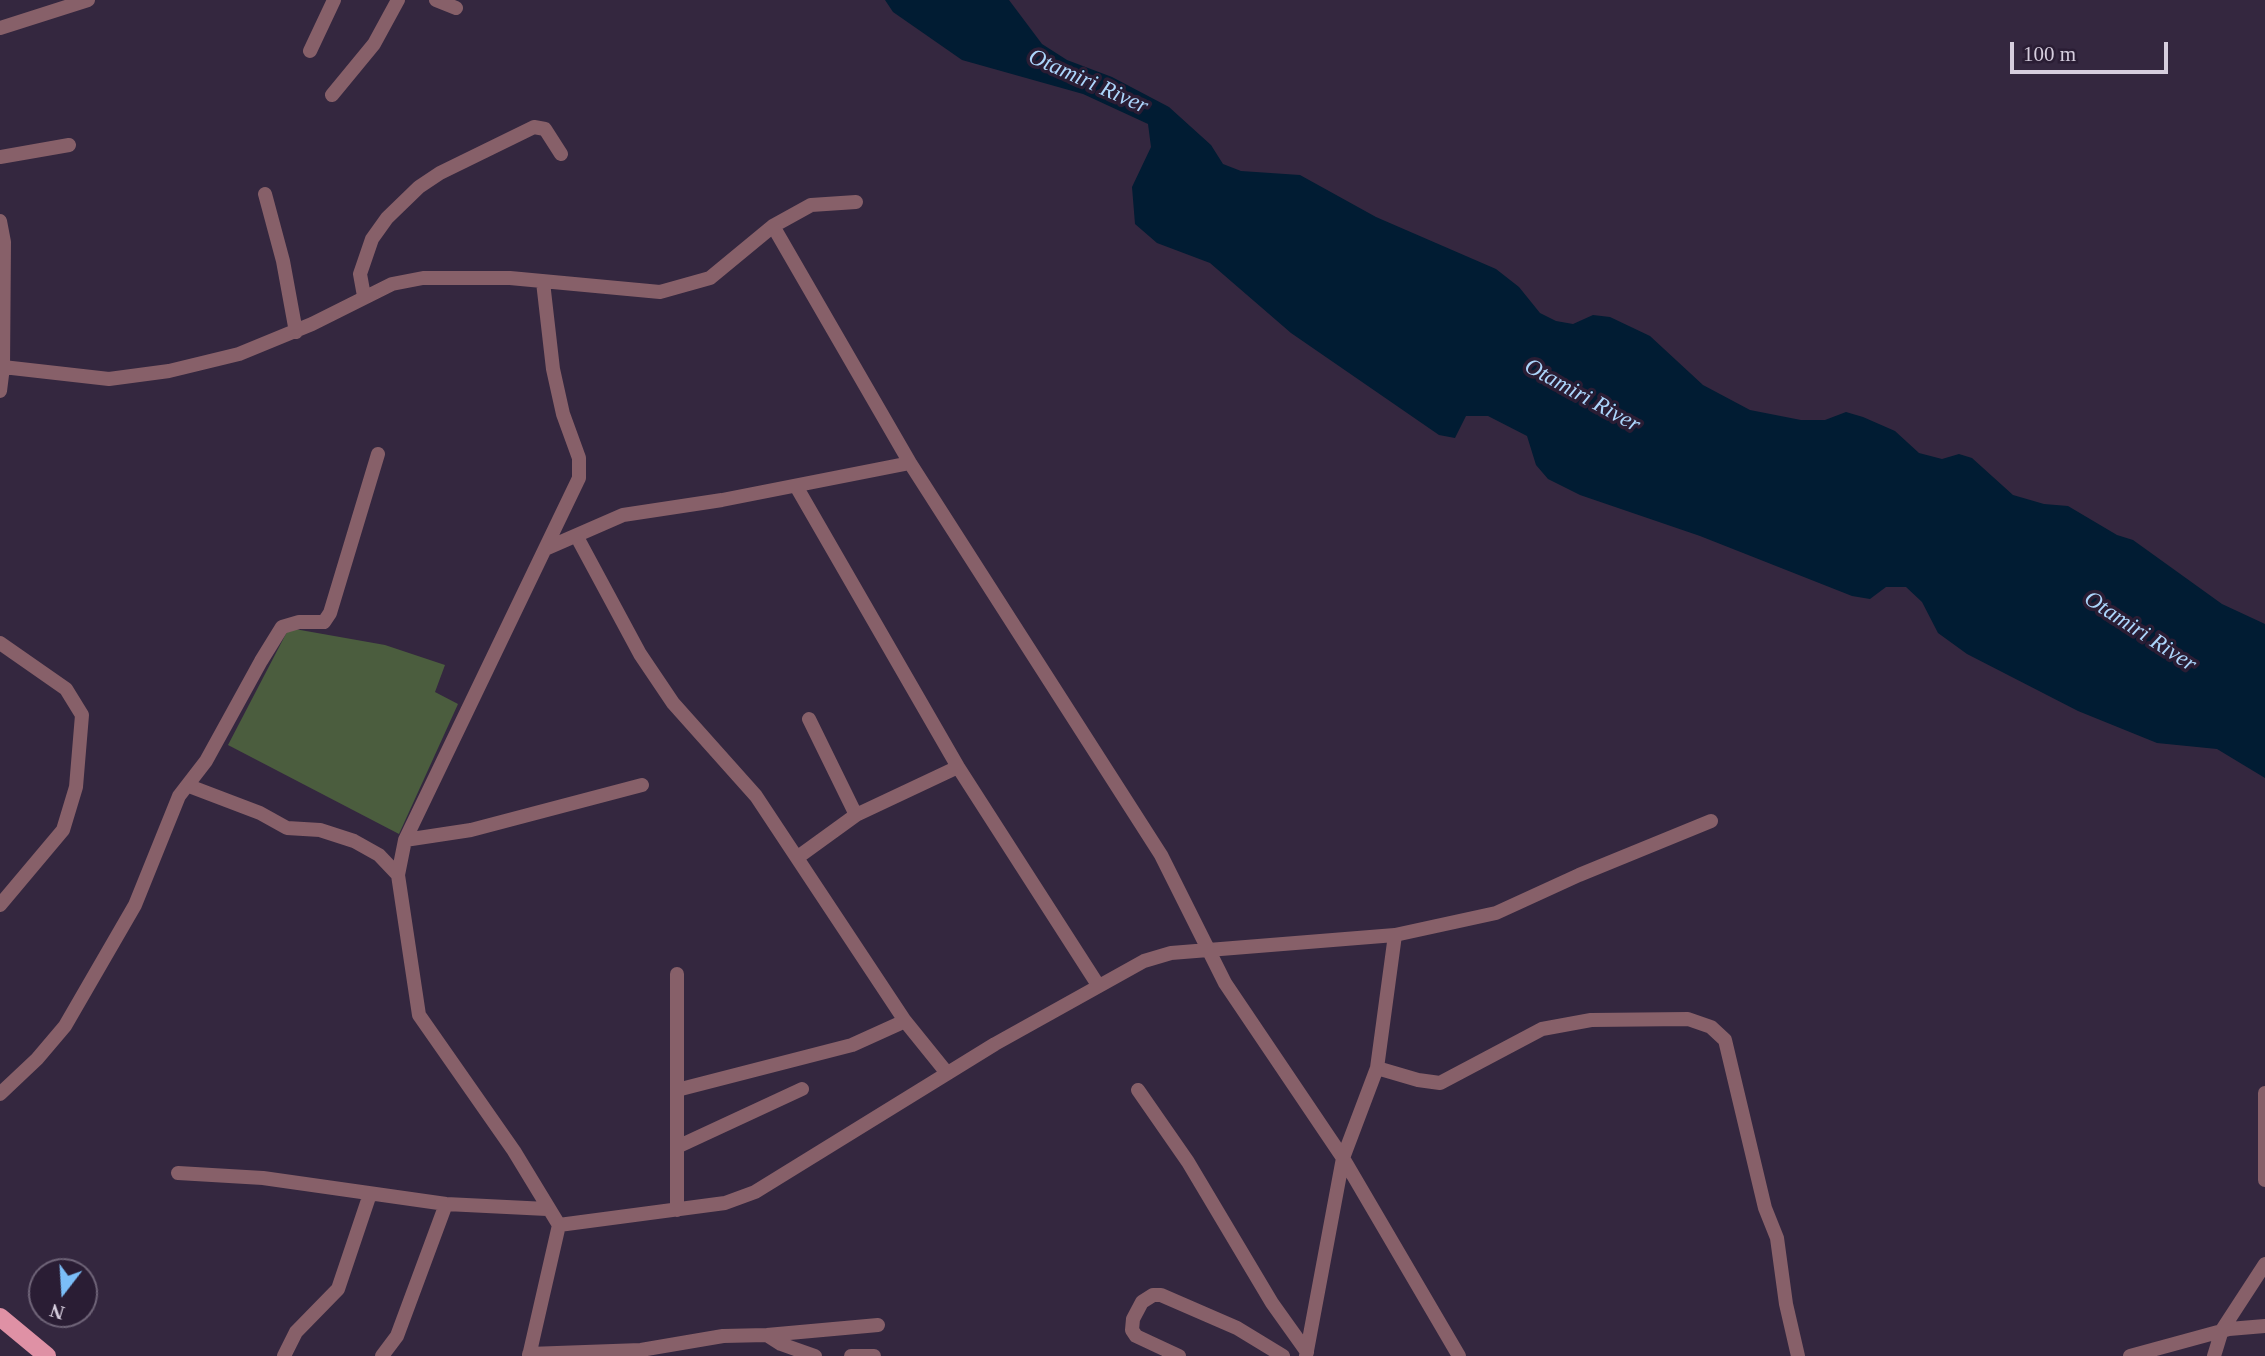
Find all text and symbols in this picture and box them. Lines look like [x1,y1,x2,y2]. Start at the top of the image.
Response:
scale bar [2013,28,2170,72]
text: 100 m [2023,42,2076,66]
water label: Otamiri River [1024,43,1152,121]
water label: Otamiri River [1519,353,1645,439]
water label: Otamiri River [2079,585,2201,679]
north arrow [28,1258,98,1328]
text: N [48,1300,67,1324]

